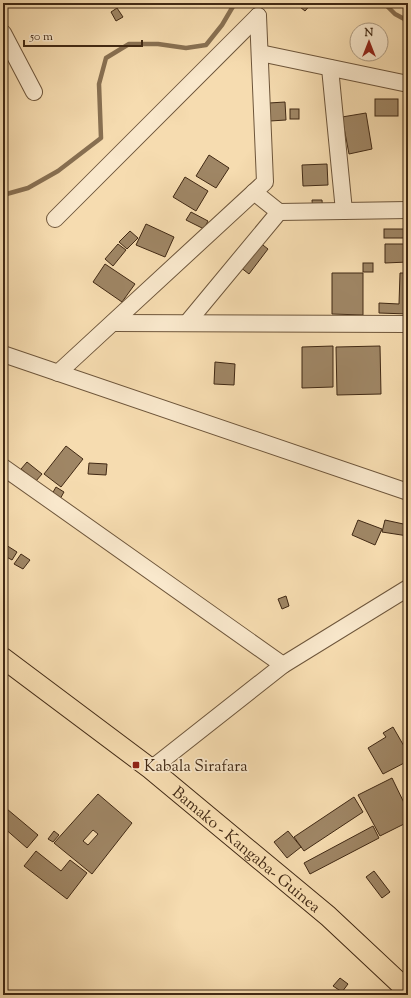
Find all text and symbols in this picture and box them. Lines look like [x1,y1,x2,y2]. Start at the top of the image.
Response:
scale bar [24,22,142,48]
north arrow [349,22,389,62]
text: N [364,25,374,41]
text: 50 m [29,28,53,46]
place label: Kabala Sirafara [144,756,248,779]
marker: Kabala Sirafara [131,760,141,770]
street label: Bamako - Kangaba- Guinea [166,782,325,920]

